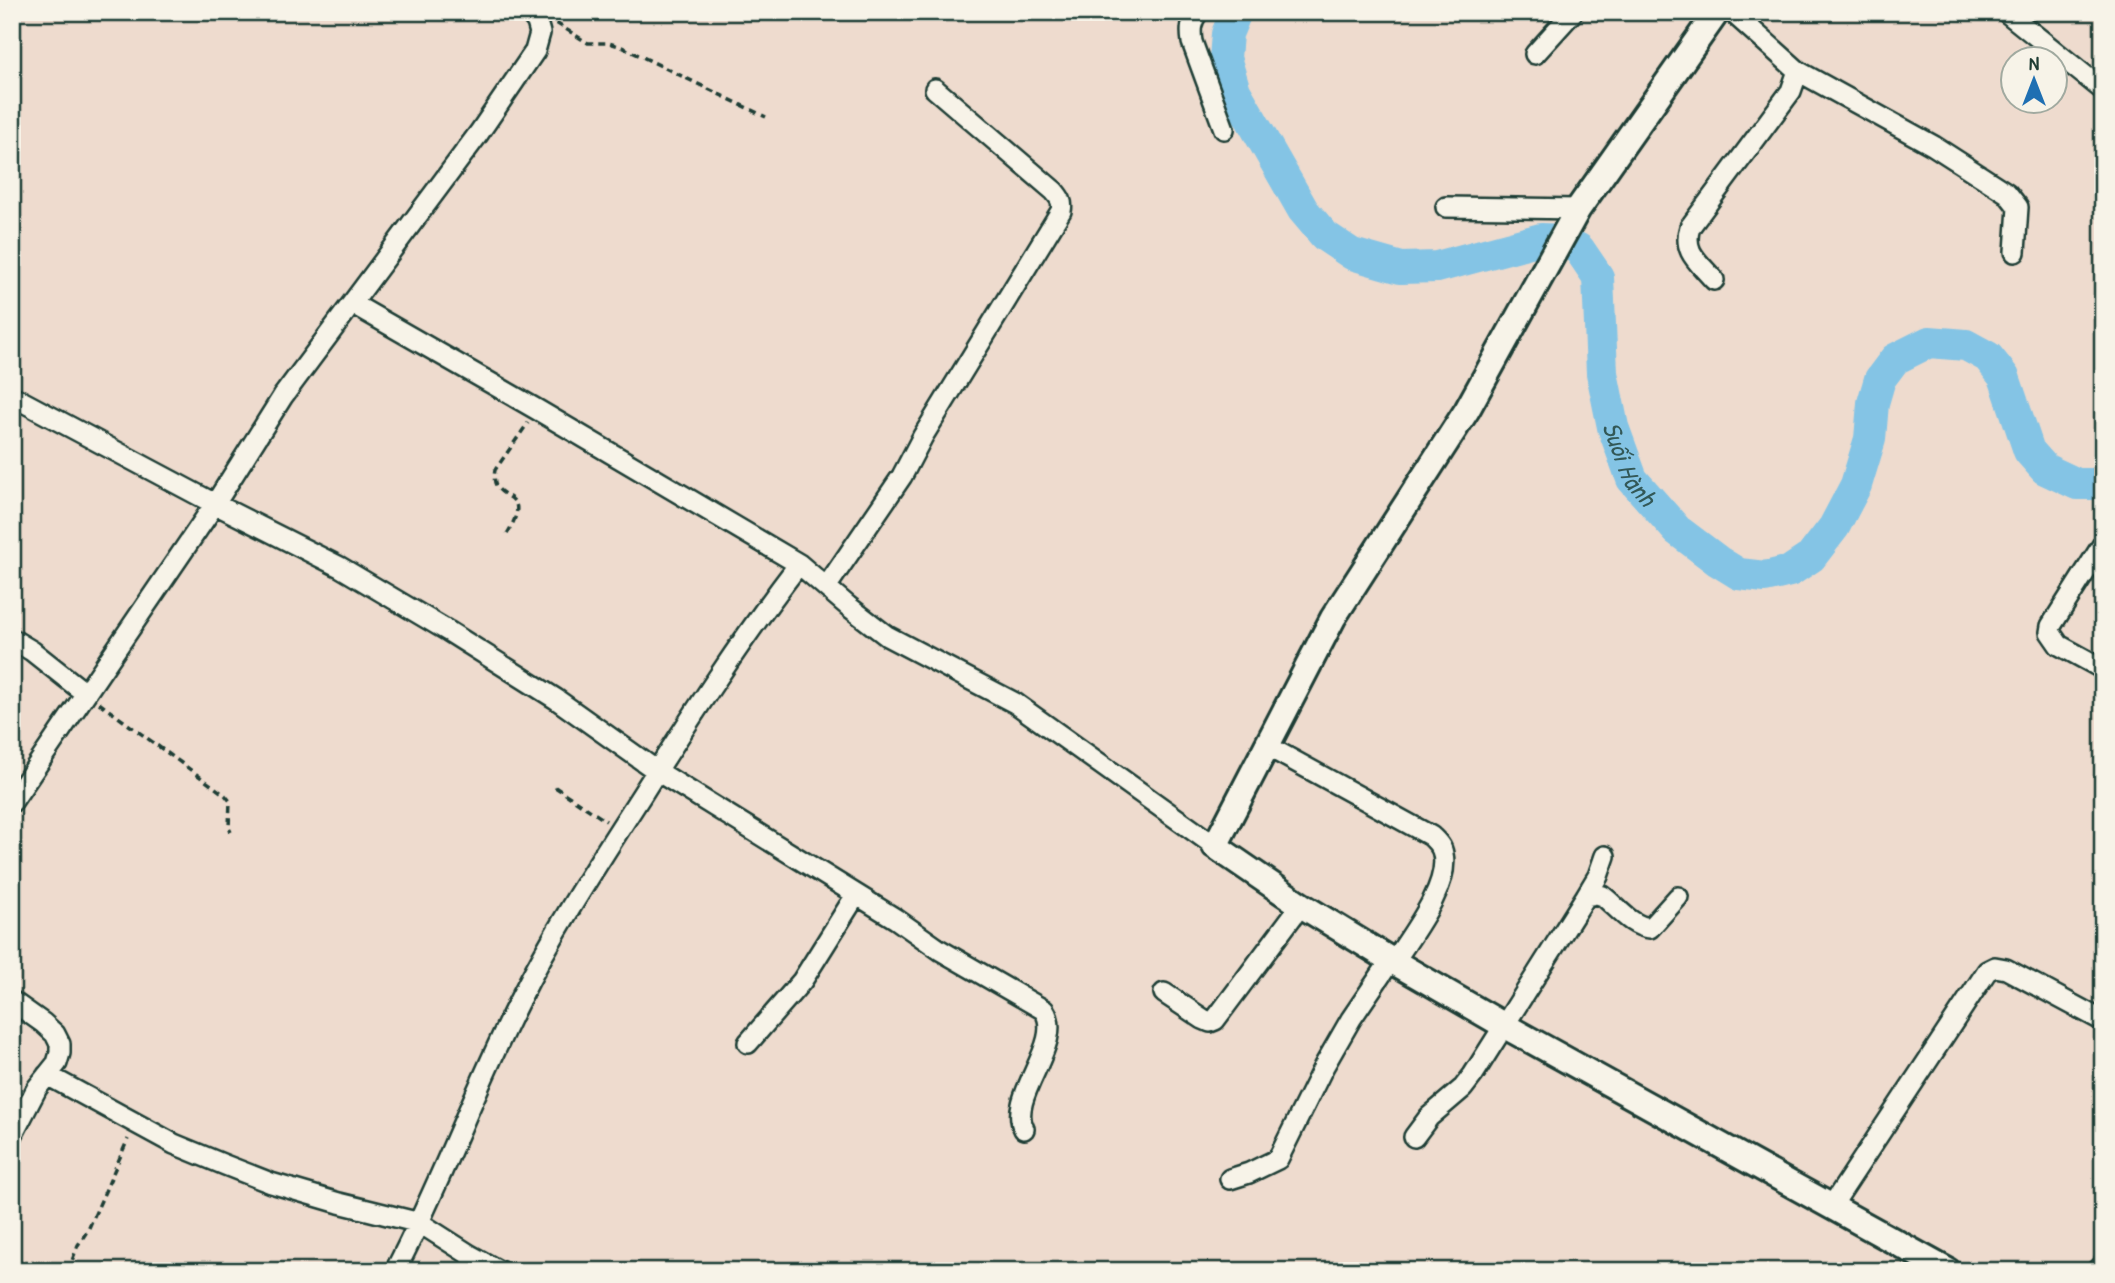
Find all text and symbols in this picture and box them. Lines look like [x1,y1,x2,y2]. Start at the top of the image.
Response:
north arrow [2000,46,2070,116]
text: N [2029,50,2039,76]
water label: Suối Hành [1595,417,1666,514]

